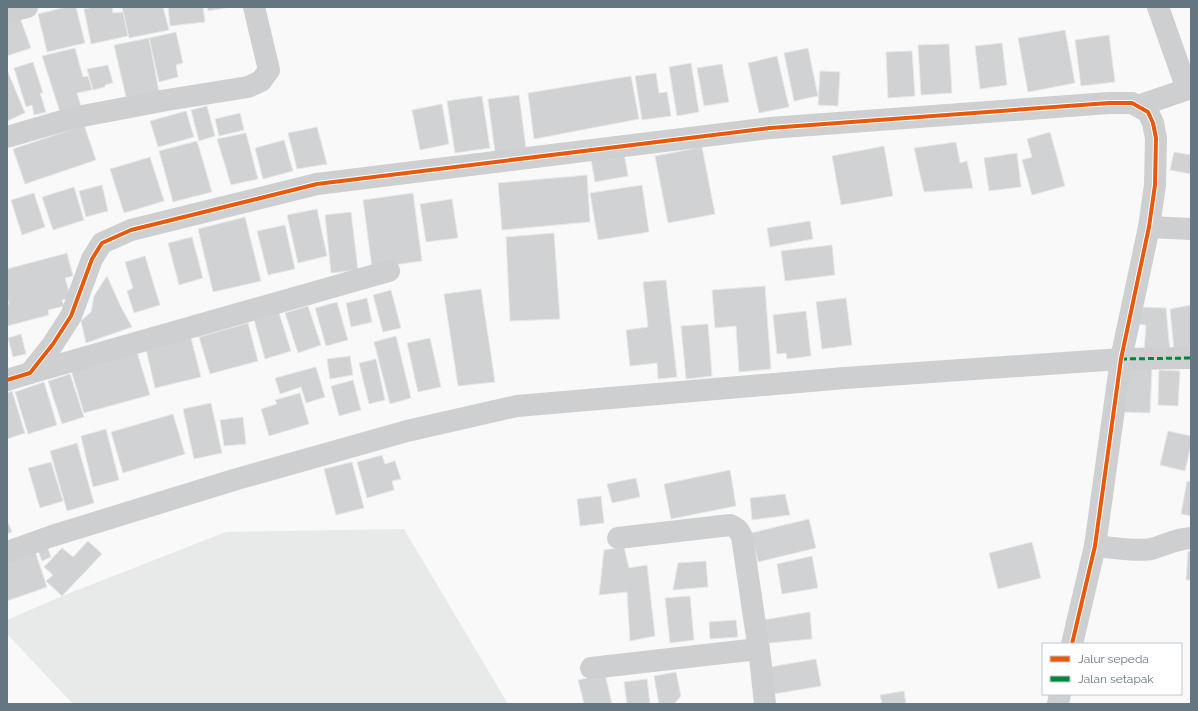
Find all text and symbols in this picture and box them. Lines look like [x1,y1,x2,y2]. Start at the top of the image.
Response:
legend [1042,643,1182,695]
text: Jalur sepeda [1078,652,1149,666]
text: Jalan setapak [1078,672,1154,686]

